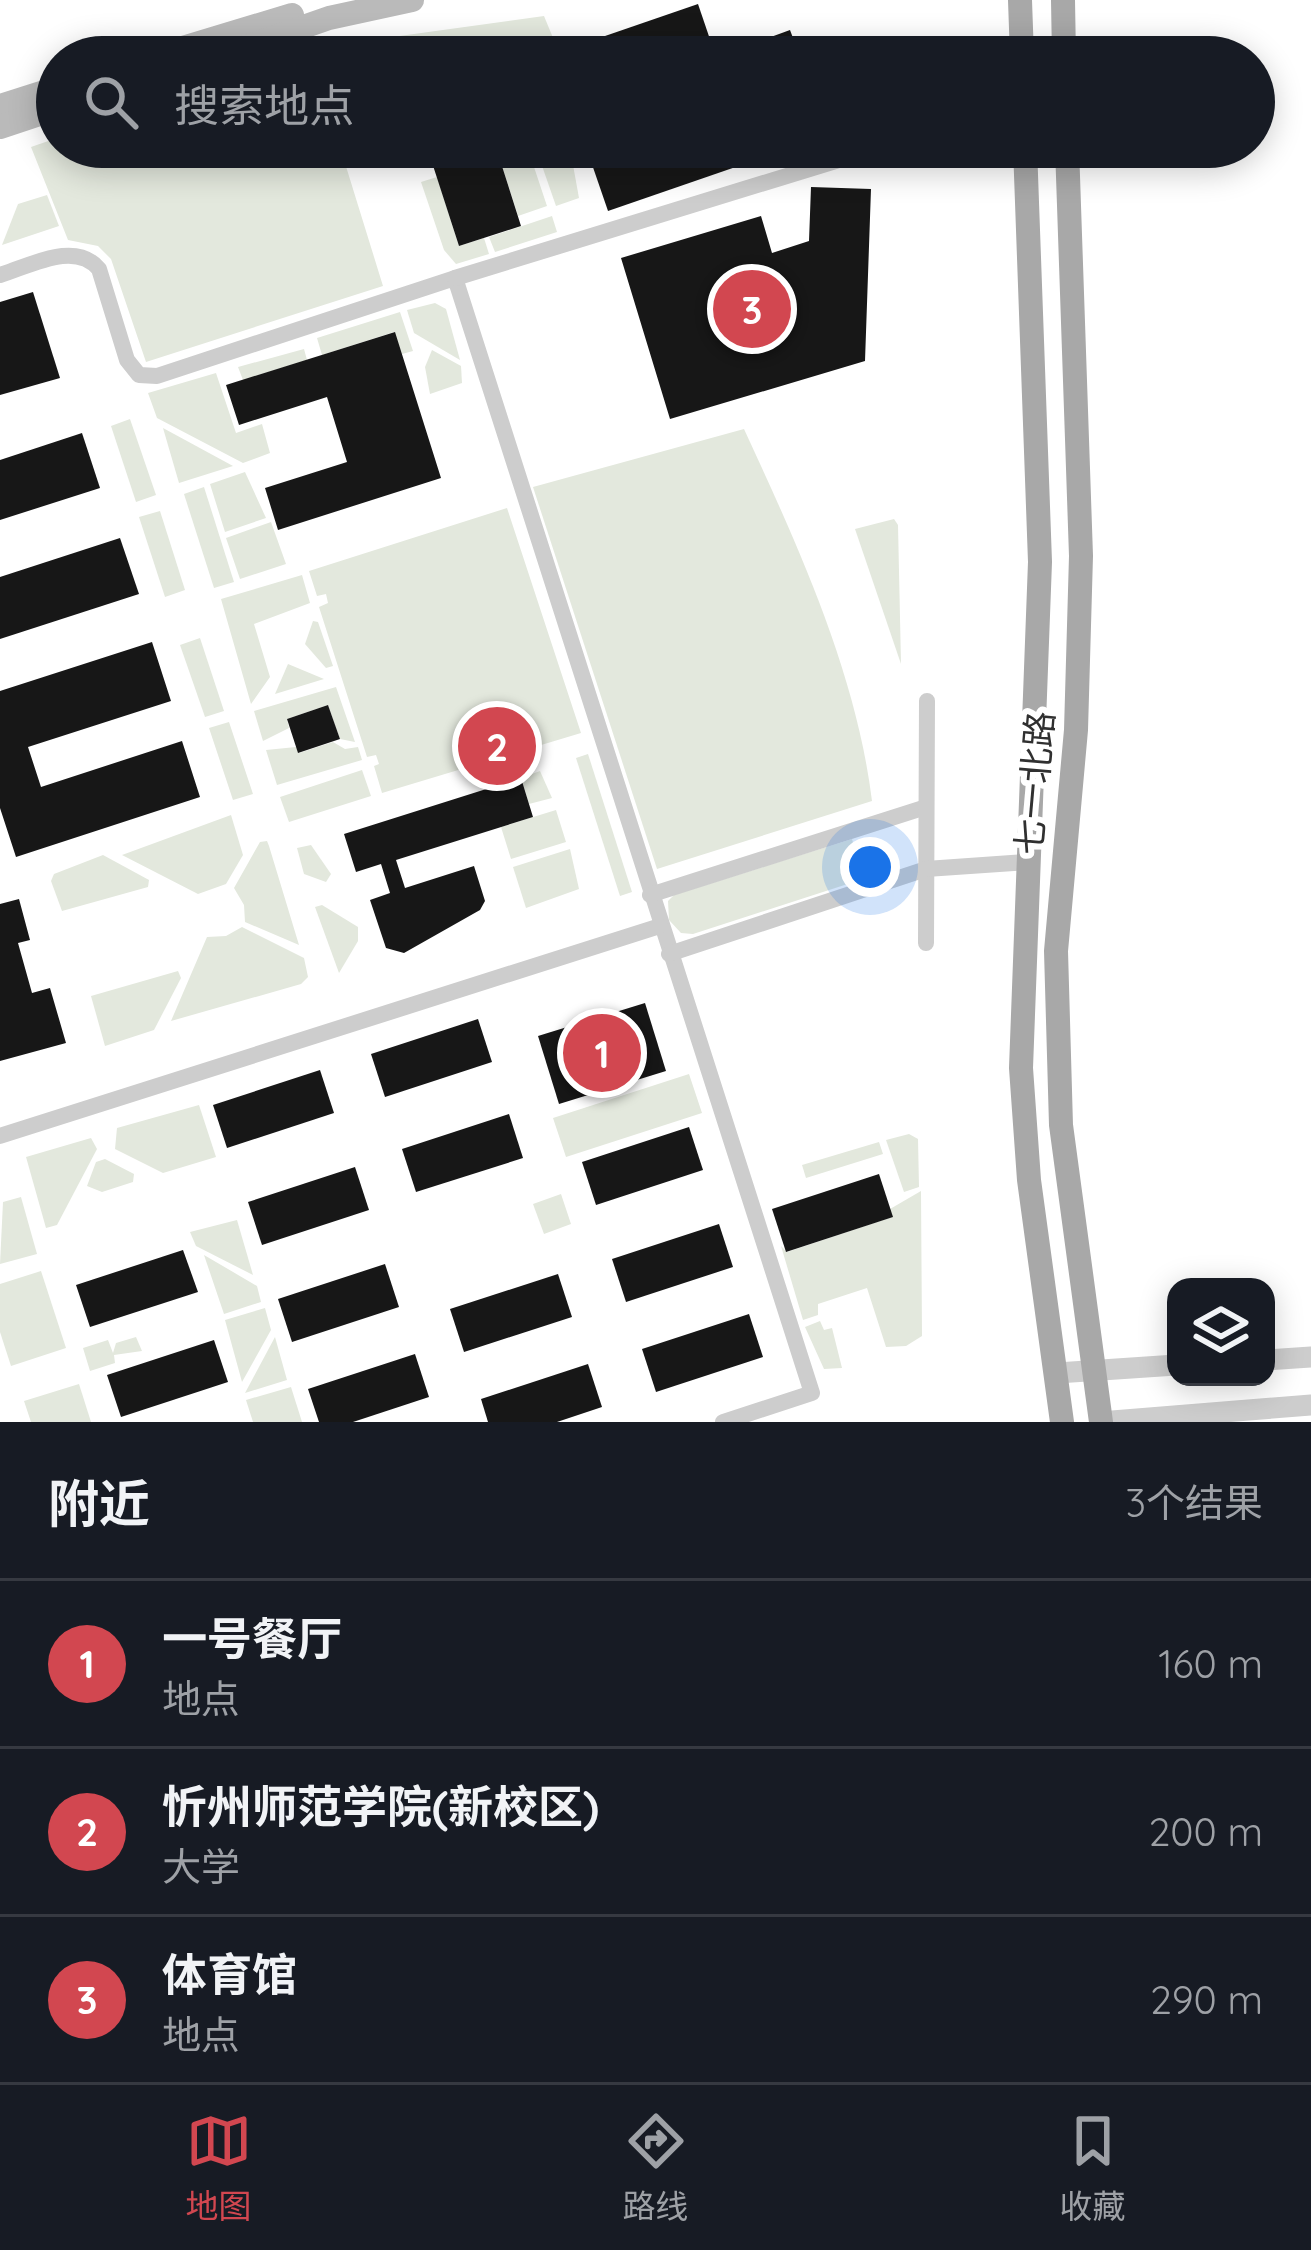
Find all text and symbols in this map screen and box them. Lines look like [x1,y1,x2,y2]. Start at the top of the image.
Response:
search box [36,36,1275,168]
icon: search [78,69,144,135]
text: 搜索地点 [174,77,354,133]
pin: 3 [713,264,791,354]
pin: 2 [458,701,536,791]
street label: 七一北路 [1005,709,1063,857]
your location [840,837,900,897]
pin: 1 [563,1008,641,1098]
map controls [1167,1278,1275,1386]
button: layers [1167,1278,1275,1386]
text: 附近 [48,1471,150,1535]
text: 3个结果 [1126,1478,1263,1527]
text: 一号餐厅 [162,1610,342,1666]
text: 1 [79,1639,95,1688]
text: 160 m [1158,1639,1263,1688]
text: 地点 [162,1674,240,1723]
text: 忻州师范学院(新校区) [162,1778,599,1834]
text: 2 [76,1807,98,1856]
text: 200 m [1149,1807,1263,1856]
text: 大学 [162,1842,240,1891]
text: 体育馆 [162,1946,297,2002]
text: 3 [77,1975,97,2024]
text: 290 m [1150,1975,1263,2024]
text: 地点 [162,2010,240,2059]
tab: 地图 [186,2108,252,2228]
tab: 路线 [623,2108,689,2228]
tab: 收藏 [1060,2108,1126,2228]

